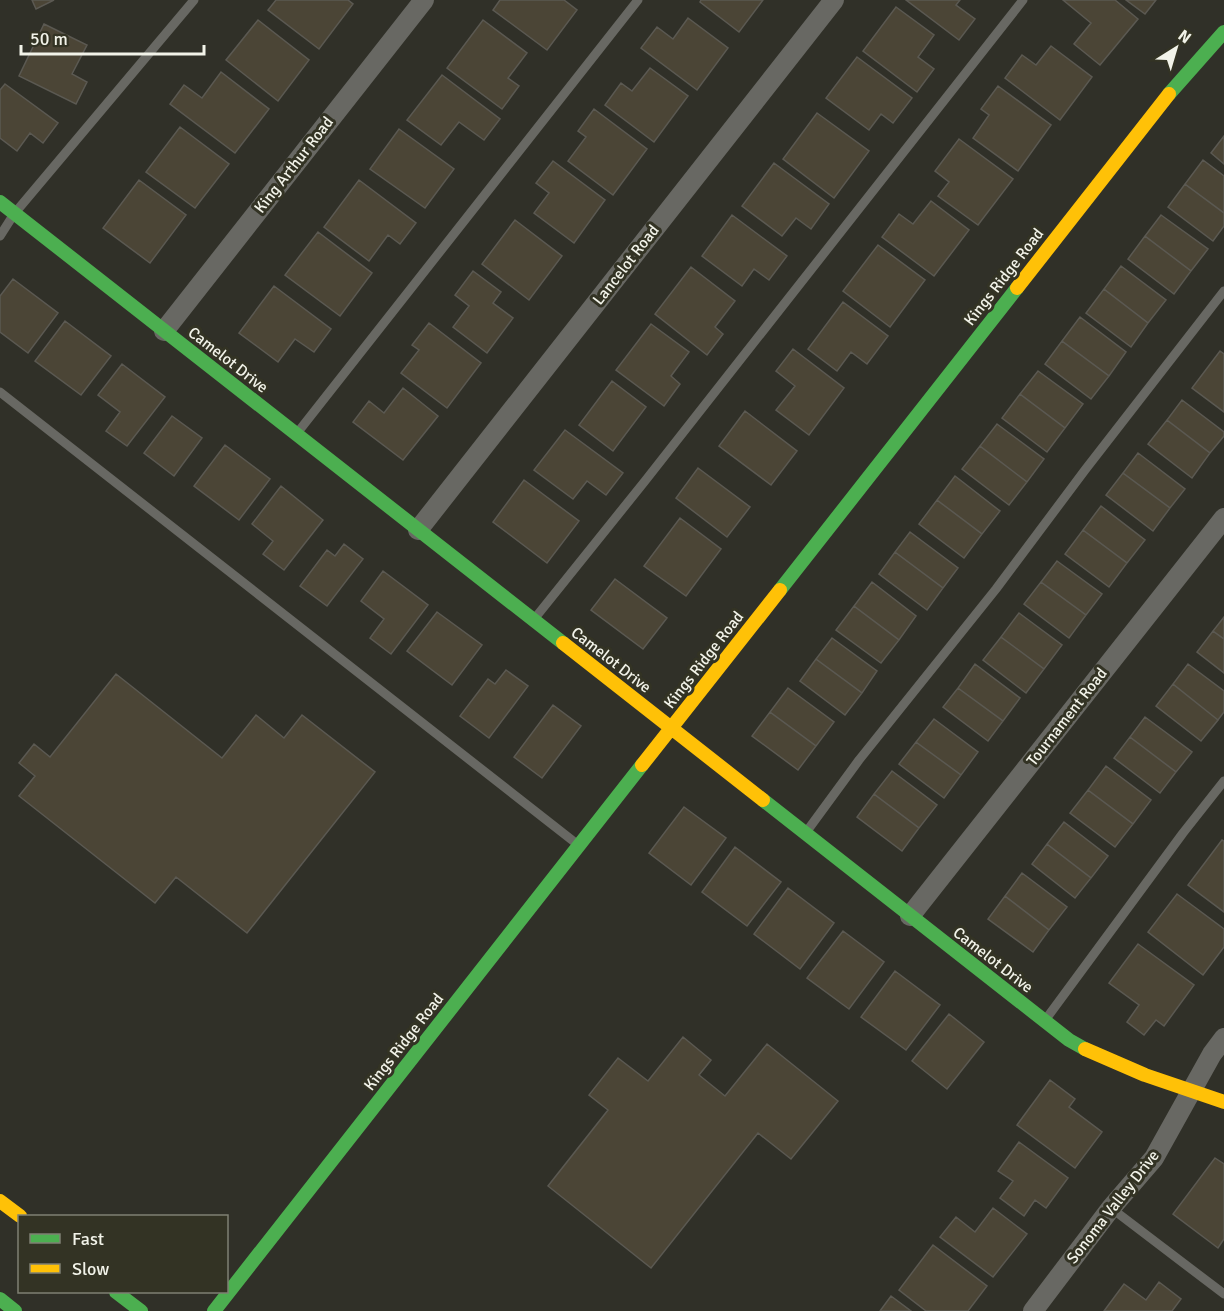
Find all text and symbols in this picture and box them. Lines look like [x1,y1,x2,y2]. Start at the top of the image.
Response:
scale bar [21,18,204,56]
north arrow [1146,18,1206,78]
text: N [1174,25,1195,48]
text: 50 m [30,28,68,50]
street label: King Arthur Road [250,113,338,217]
street label: Lancelot Road [588,221,664,309]
street label: Kings Ridge Road [960,224,1048,330]
street label: Camelot Drive [184,323,272,397]
street label: Kings Ridge Road [660,607,748,713]
street label: Camelot Drive [567,623,655,697]
street label: Tournament Road [1022,664,1112,770]
street label: Camelot Drive [949,923,1037,997]
street label: Kings Ridge Road [360,989,448,1095]
street label: Sonoma Valley Drive [1062,1146,1164,1268]
legend [18,1215,228,1293]
text: Fast [72,1228,104,1250]
text: Slow [72,1258,109,1280]

